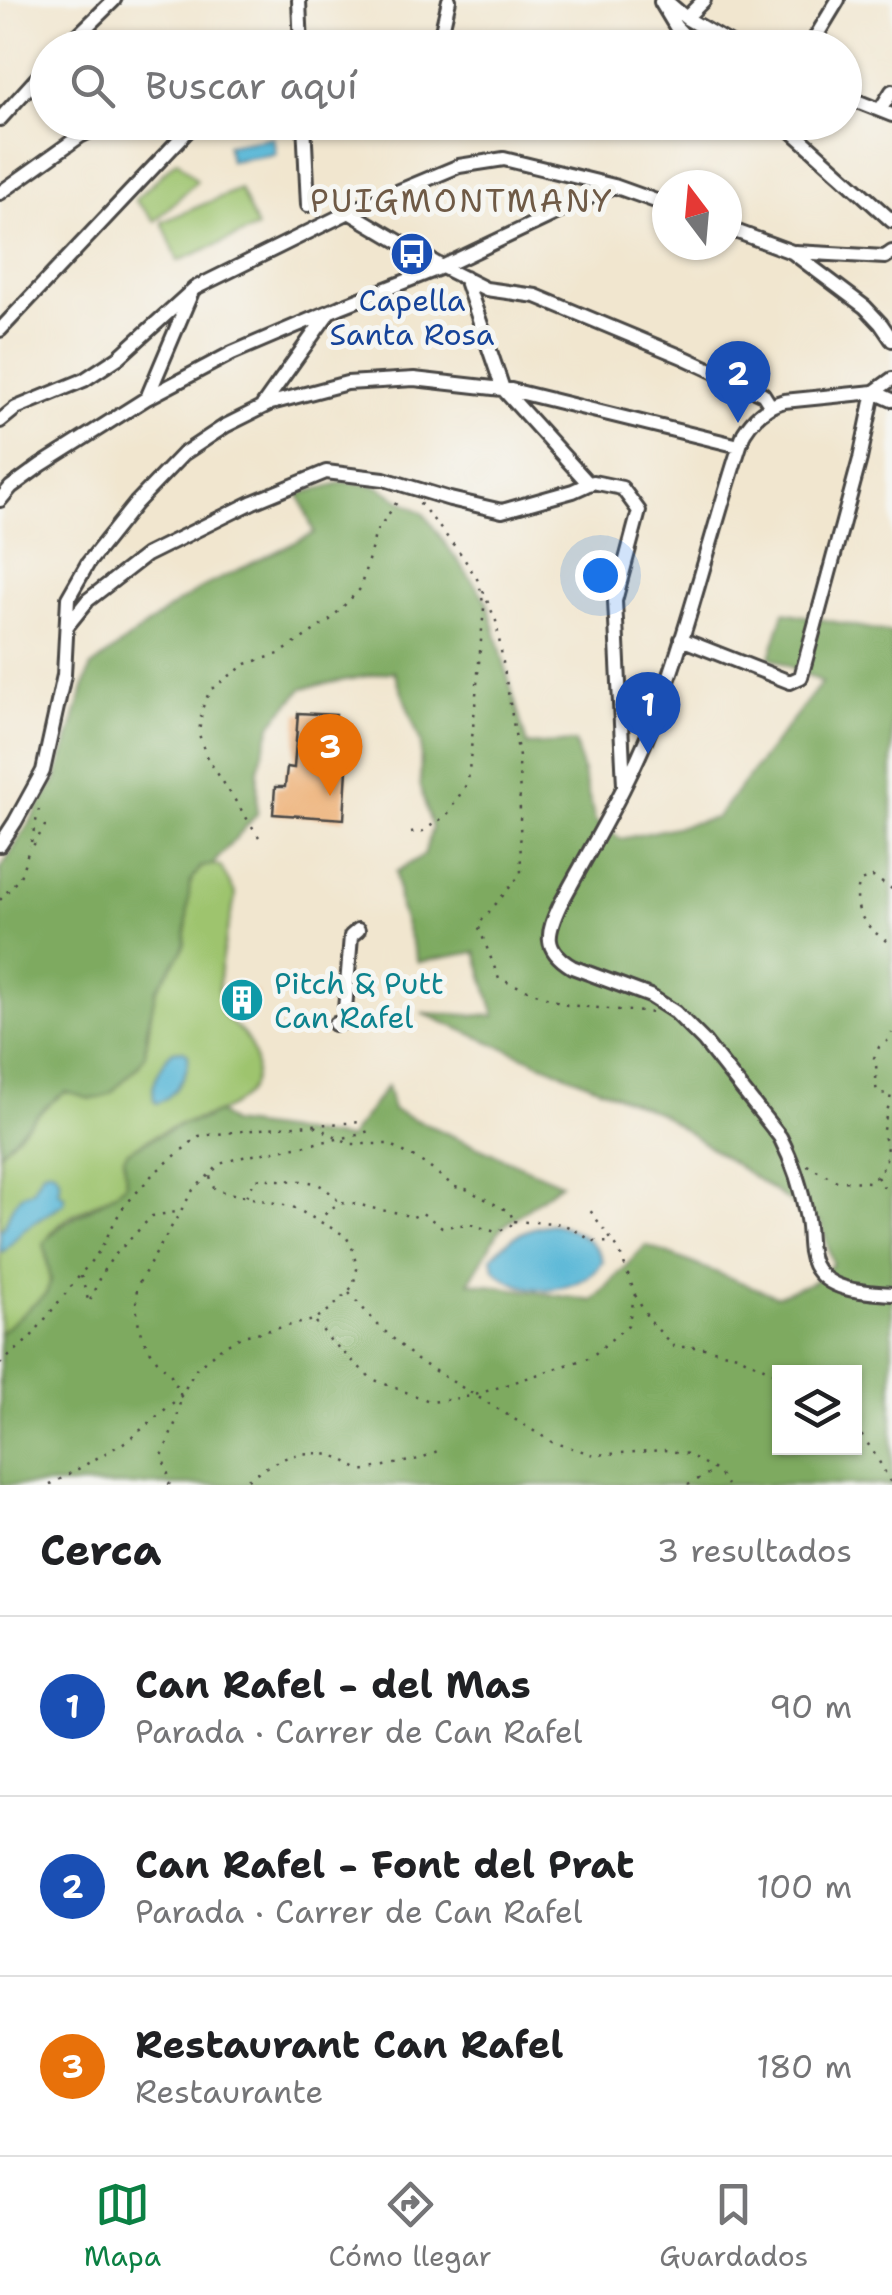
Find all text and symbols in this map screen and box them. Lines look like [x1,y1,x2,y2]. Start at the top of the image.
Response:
search box [30,30,862,140]
icon: search [65,58,120,113]
text: Buscar aquí [145,60,358,111]
north arrow [652,170,742,260]
district label: PUIGMONTMANY [310,179,614,222]
bus stop icon: Capella Santa Rosa [389,231,435,277]
place label: Capella Santa Rosa [330,280,495,355]
pin: 2 [706,340,770,423]
your location [575,550,626,601]
pin: 1 [616,672,680,754]
pin: 3 [298,714,362,796]
place label: Pitch & Putt Can Rafel [274,963,444,1038]
building icon: Pitch & Putt Can Rafel [219,977,265,1023]
map controls [772,1365,862,1455]
button: layers [772,1365,862,1455]
text: Cerca [40,1522,161,1578]
text: 3 resultados [657,1529,852,1572]
text: Can Rafel - del Mas [135,1659,531,1710]
text: 1 [65,1685,80,1728]
text: 90 m [769,1685,852,1728]
text: Parada · Carrer de Can Rafel [135,1710,582,1753]
text: Can Rafel - Font del Prat [135,1839,634,1890]
text: 2 [61,1865,84,1908]
text: 100 m [756,1865,852,1908]
text: Parada · Carrer de Can Rafel [135,1890,582,1933]
text: Restaurant Can Rafel [135,2019,563,2070]
text: 3 [61,2045,84,2088]
text: 180 m [756,2045,852,2088]
text: Restaurante [135,2070,323,2113]
tab: Mapa [84,2177,161,2275]
tab: Cómo llegar [329,2177,492,2275]
tab: Guardados [659,2177,808,2275]

